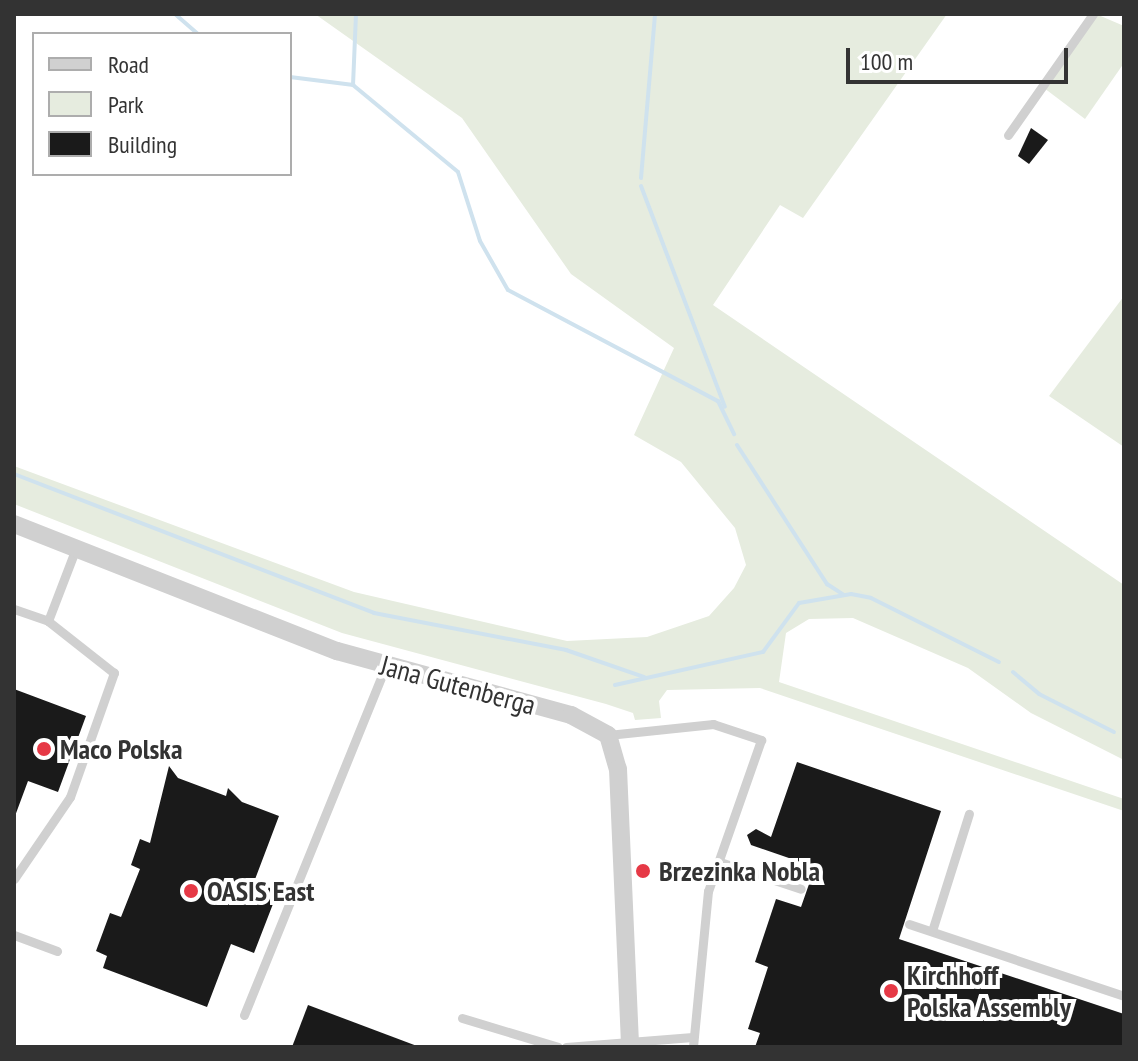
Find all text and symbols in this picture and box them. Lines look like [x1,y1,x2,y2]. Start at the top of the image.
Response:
legend [32,32,292,176]
scale bar [850,32,1072,82]
text: 100 m [860,46,913,77]
text: Road [108,49,149,80]
text: Park [108,89,144,120]
text: Building [108,129,177,160]
street label: Jana Gutenberga [377,648,539,722]
place label: Maco Polska [60,732,182,766]
marker: Maco Polska [35,740,53,758]
place label: Brzezinka Nobla [659,854,820,888]
marker: Brzezinka Nobla [634,862,652,880]
place label: OASIS East [207,874,314,908]
marker: OASIS East [182,882,200,900]
place label: Kirchhoff Polska Assembly [907,958,1072,1024]
marker: Kirchhoff Polska Assembly [882,982,900,1000]

